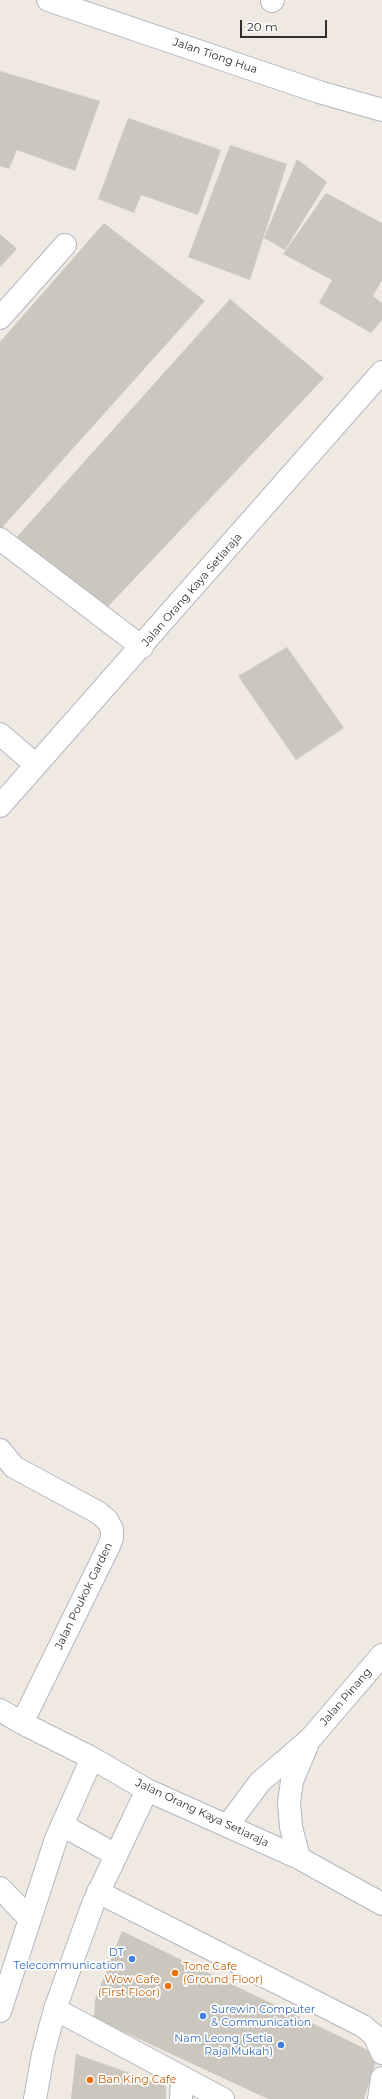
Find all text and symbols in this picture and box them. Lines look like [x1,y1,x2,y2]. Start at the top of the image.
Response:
scale bar [242,12,329,38]
text: 20 m [247,19,278,34]
street label: Jalan Tiong Hua [171,35,259,77]
street label: Jalan Orang Kaya Setiaraja [139,531,245,649]
street label: Jalan Poukok Garden [52,1540,116,1652]
street label: Jalan Pinang [318,1666,374,1728]
street label: Jalan Orang Kaya Setiaraja [133,1776,271,1850]
place label: DT Telecommunication [13,1946,124,1972]
marker: DT Telecommunication [127,1954,137,1964]
place label: Tone Cafe (Ground Floor) [183,1960,263,1986]
marker: Tone Cafe (Ground Floor) [170,1968,180,1978]
place label: Wow Cafe (First Floor) [98,1973,160,1999]
marker: Wow Cafe (First Floor) [163,1981,173,1991]
place label: Surewin Computer & Communication [211,2003,315,2029]
marker: Surewin Computer & Communication [198,2011,208,2021]
place label: Nam Leong (Setia Raja Mukah) [174,2032,273,2058]
marker: Nam Leong (Setia Raja Mukah) [276,2040,286,2050]
place label: Ban King Cafe [98,2073,176,2087]
marker: Ban King Cafe [85,2075,95,2085]

